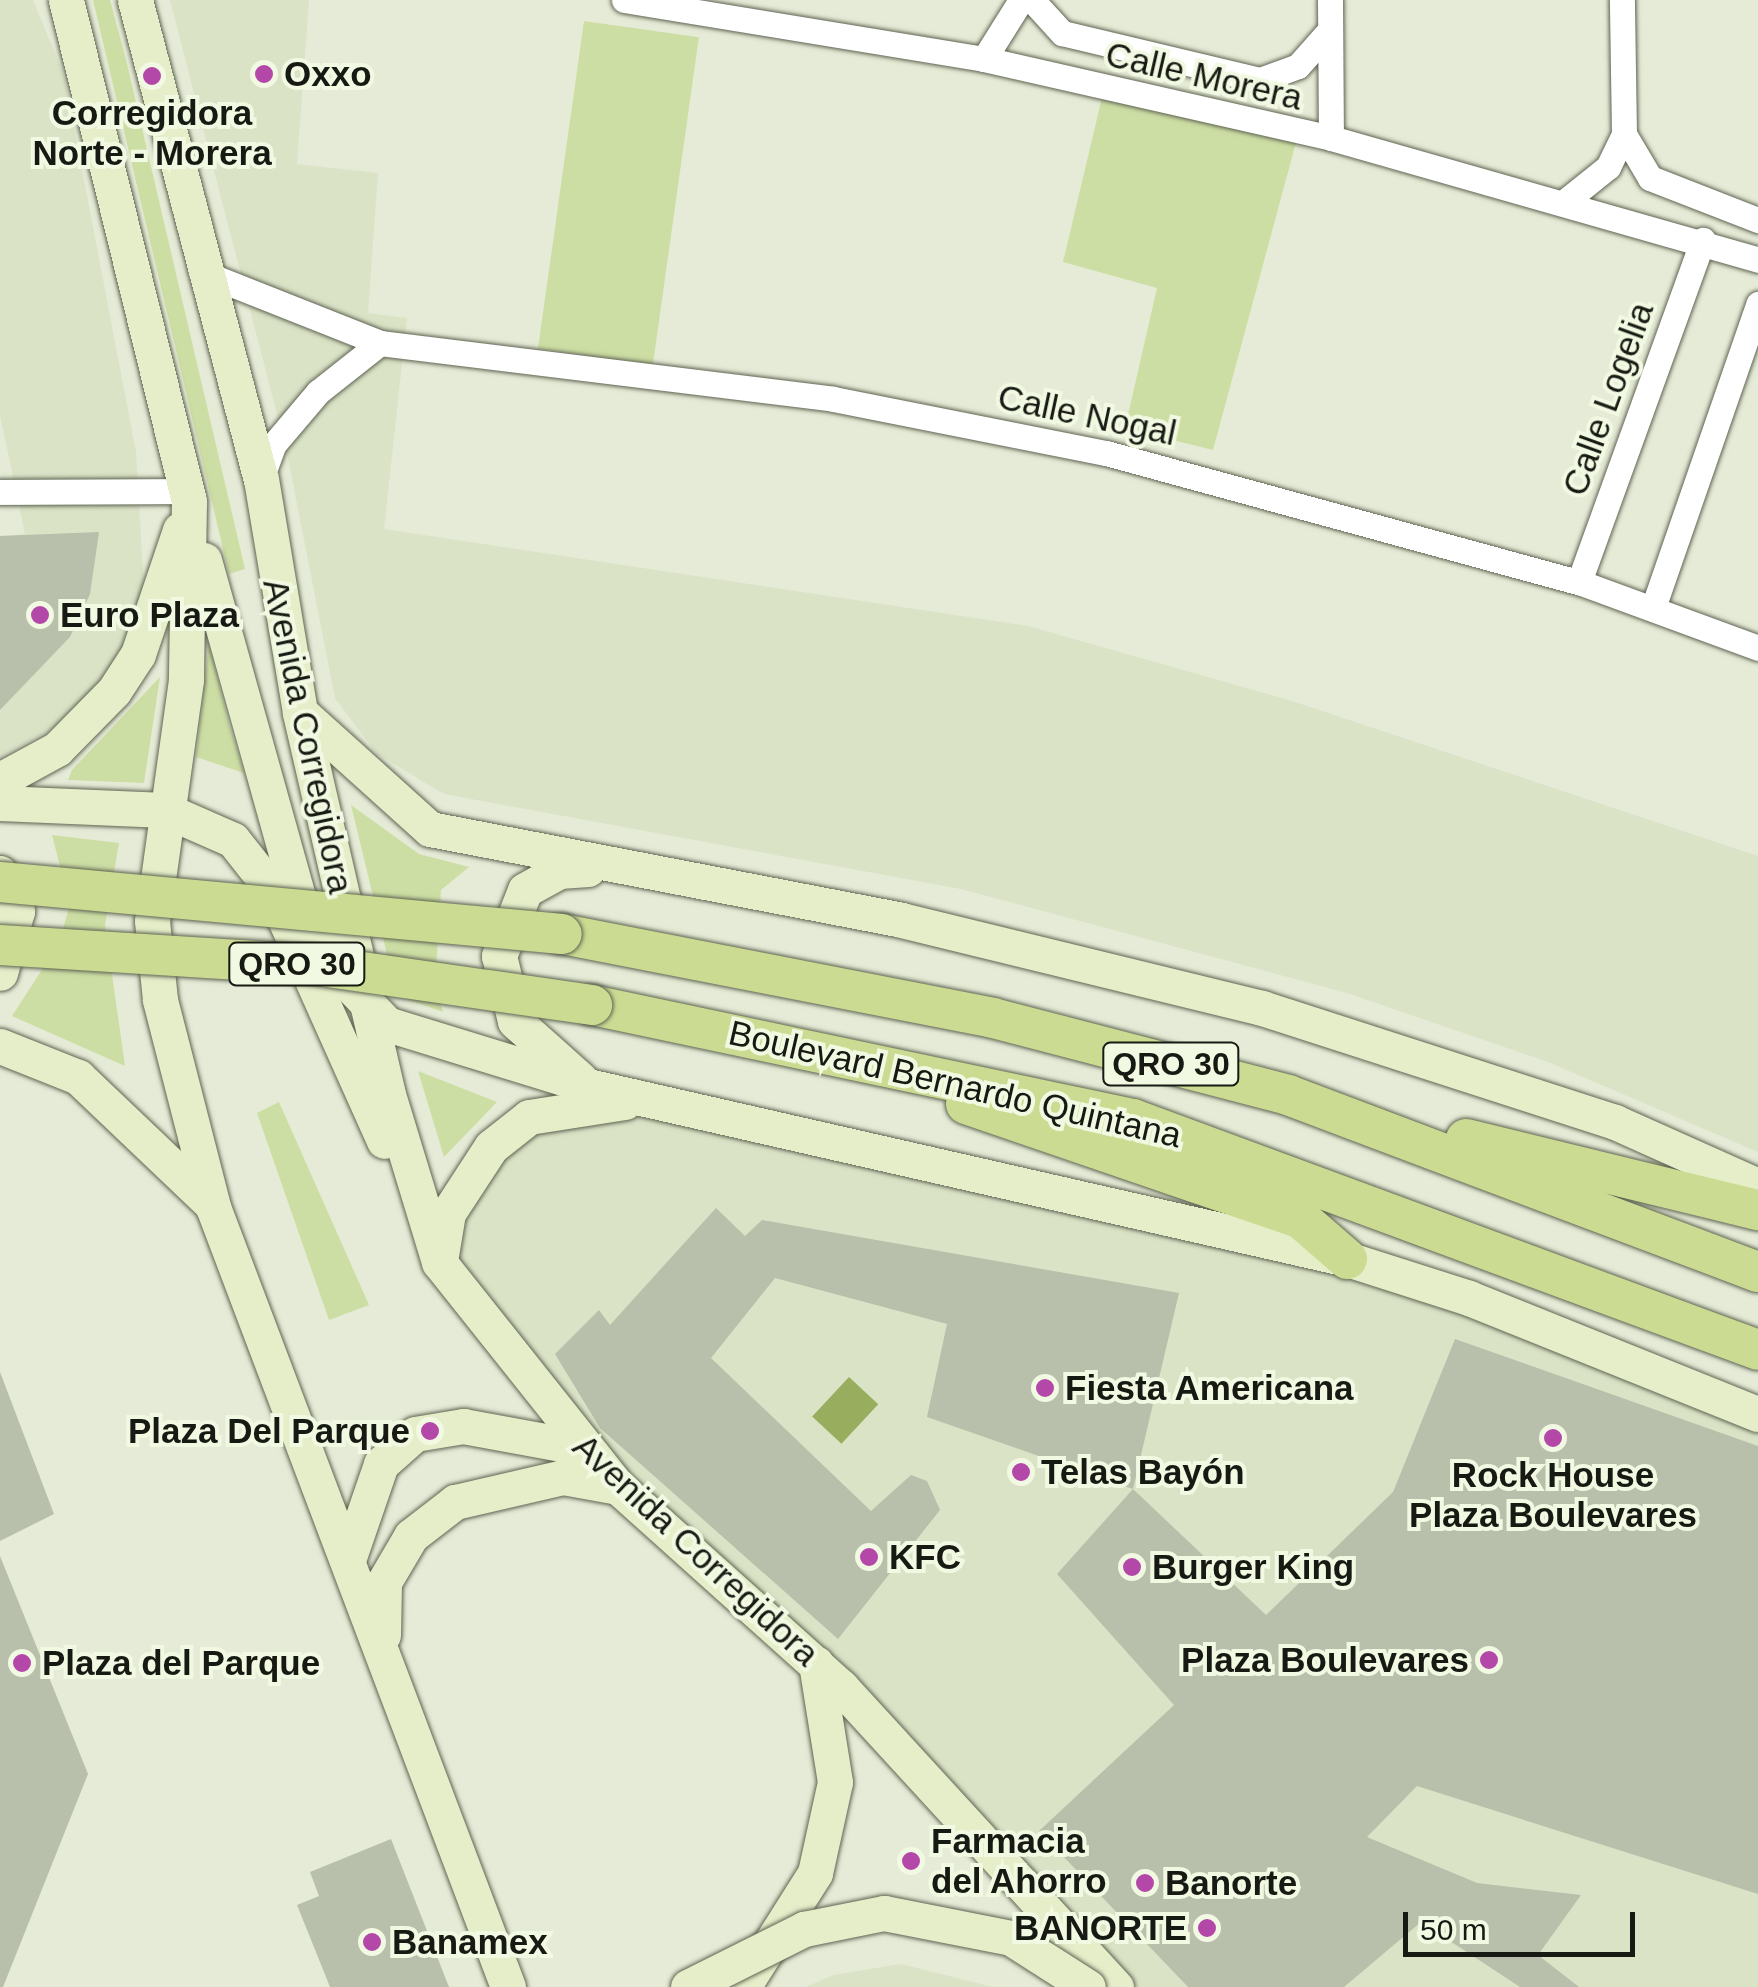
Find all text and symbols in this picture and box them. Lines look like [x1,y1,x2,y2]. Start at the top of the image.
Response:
street label: Calle Morera [1102,33,1306,119]
place label: Oxxo [284,53,372,95]
marker: Oxxo [253,63,275,85]
marker: Corregidora Norte - Morera [141,65,163,87]
place label: Corregidora Norte - Morera [32,92,272,174]
street label: Calle Logelia [1554,297,1662,501]
street label: Calle Nogal [994,376,1180,454]
street label: Avenida Corregidora [254,575,362,897]
place label: Euro Plaza [60,594,239,636]
marker: Euro Plaza [29,604,51,626]
road number: QRO 30 [227,937,367,991]
street label: Boulevard Bernardo Quintana [725,1011,1185,1157]
road number: QRO 30 [1101,1037,1241,1091]
place label: Fiesta Americana [1065,1367,1355,1409]
marker: Fiesta Americana [1034,1377,1056,1399]
place label: Plaza Del Parque [128,1410,410,1452]
marker: Plaza Del Parque [419,1420,441,1442]
street label: Avenida Corregidora [565,1425,827,1675]
marker: Rock House Plaza Boulevares [1542,1427,1564,1449]
place label: Telas Bayón [1041,1451,1245,1493]
place label: Rock House Plaza Boulevares [1409,1454,1697,1536]
marker: Telas Bayón [1010,1461,1032,1483]
place label: KFC [889,1536,961,1578]
marker: KFC [858,1546,880,1568]
place label: Burger King [1152,1546,1354,1588]
marker: Burger King [1121,1556,1143,1578]
place label: Plaza Boulevares [1181,1639,1469,1681]
place label: Plaza del Parque [42,1642,320,1684]
marker: Plaza Boulevares [1478,1649,1500,1671]
marker: Plaza del Parque [11,1652,33,1674]
place label: Farmacia del Ahorro [931,1820,1108,1902]
marker: Farmacia del Ahorro [900,1850,922,1872]
place label: Banorte [1165,1862,1297,1904]
marker: Banorte [1134,1872,1156,1894]
scale bar [1408,1892,1640,1954]
place label: BANORTE [1014,1907,1187,1949]
text: 50 m [1420,1913,1487,1946]
marker: BANORTE [1196,1917,1218,1939]
place label: Banamex [392,1921,548,1963]
marker: Banamex [361,1931,383,1953]

